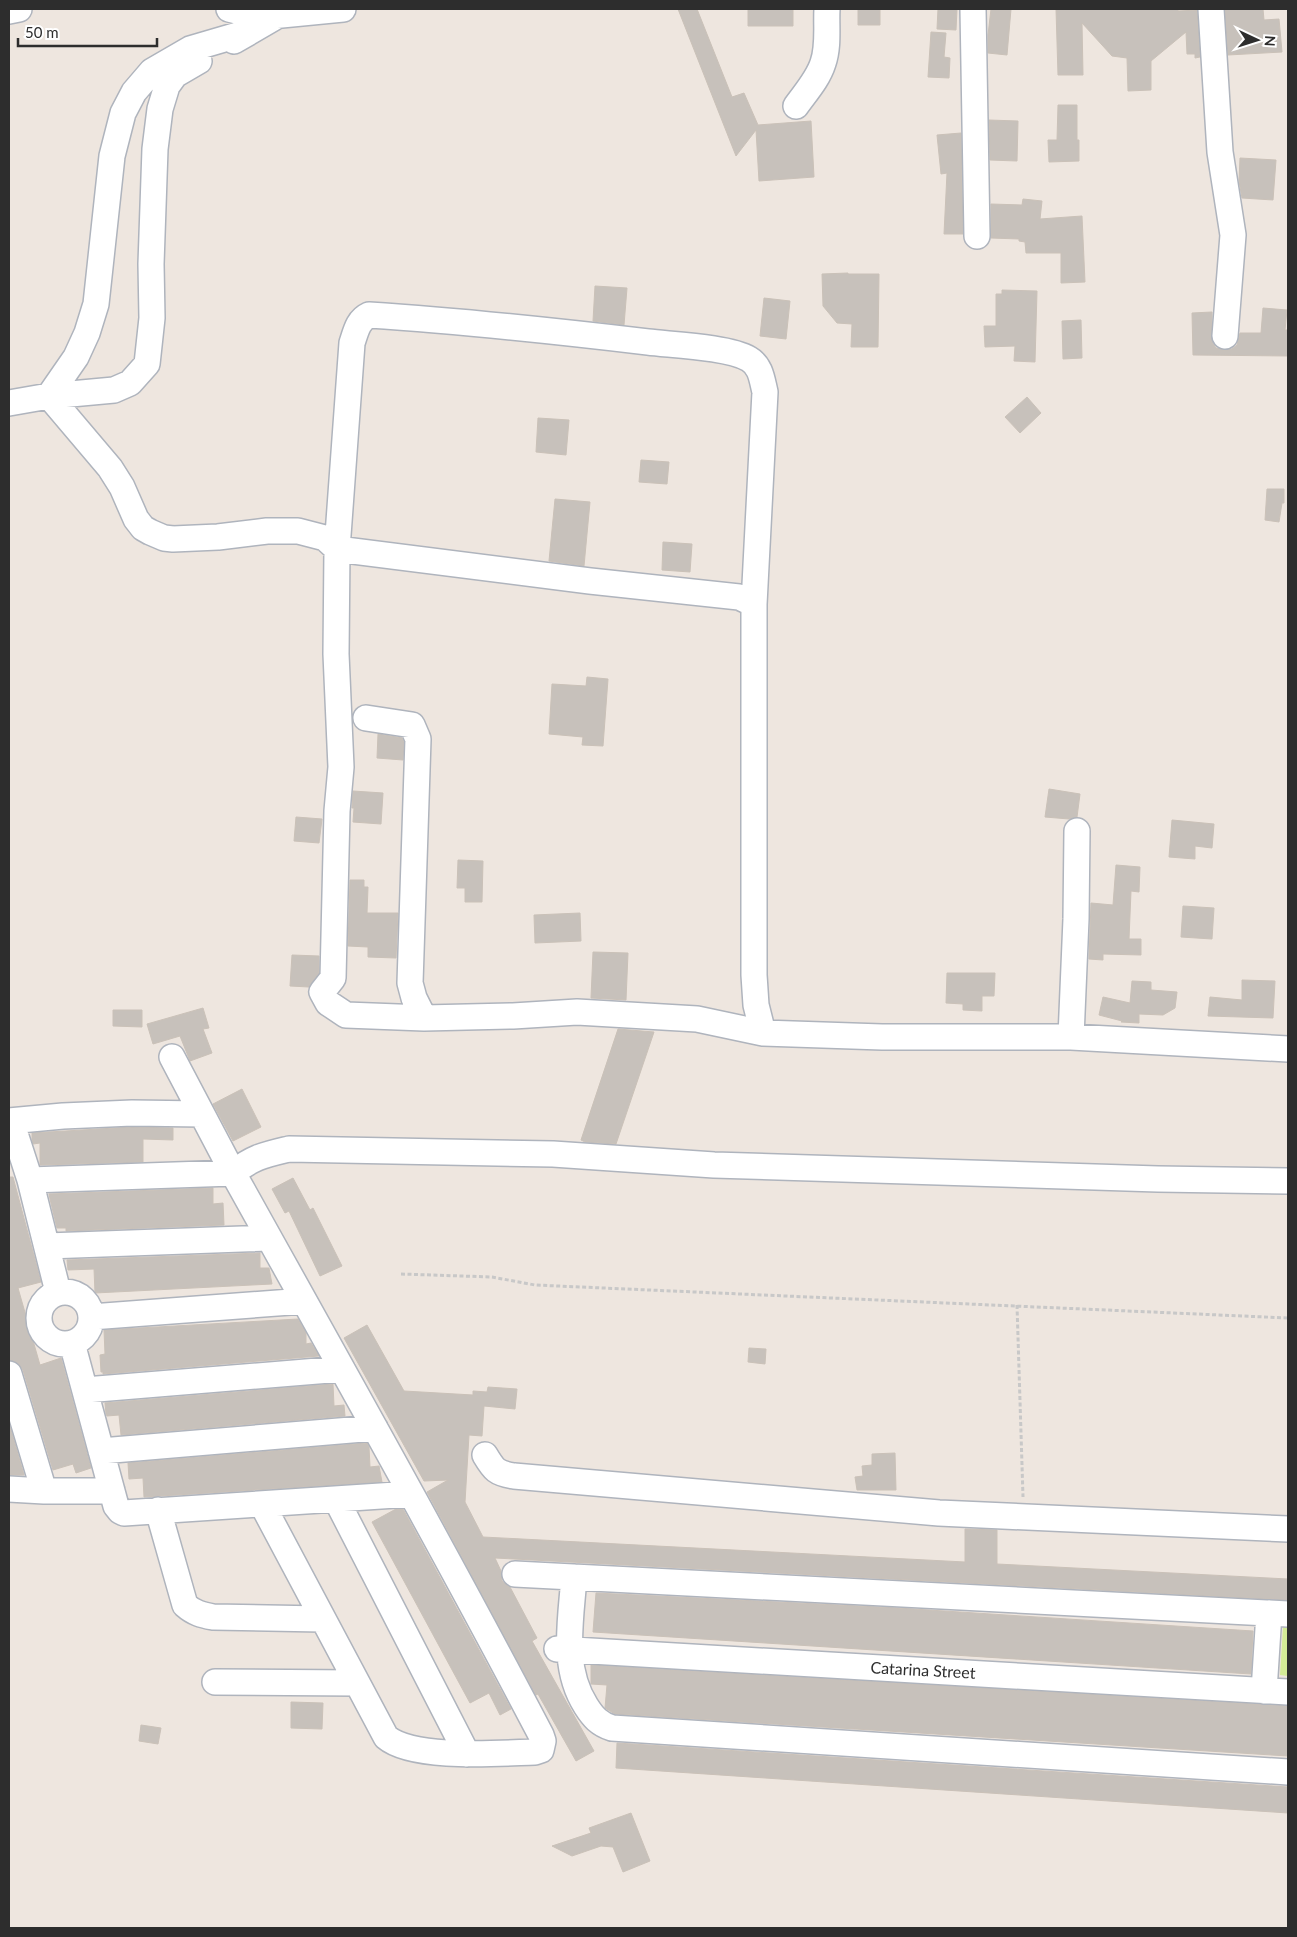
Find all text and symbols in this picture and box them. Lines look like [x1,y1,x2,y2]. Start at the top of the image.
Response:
scale bar [18,15,156,47]
north arrow [1232,15,1282,65]
text: 50 m [25,23,59,41]
text: N [1262,35,1279,47]
street label: Catarina Street [870,1657,976,1682]

